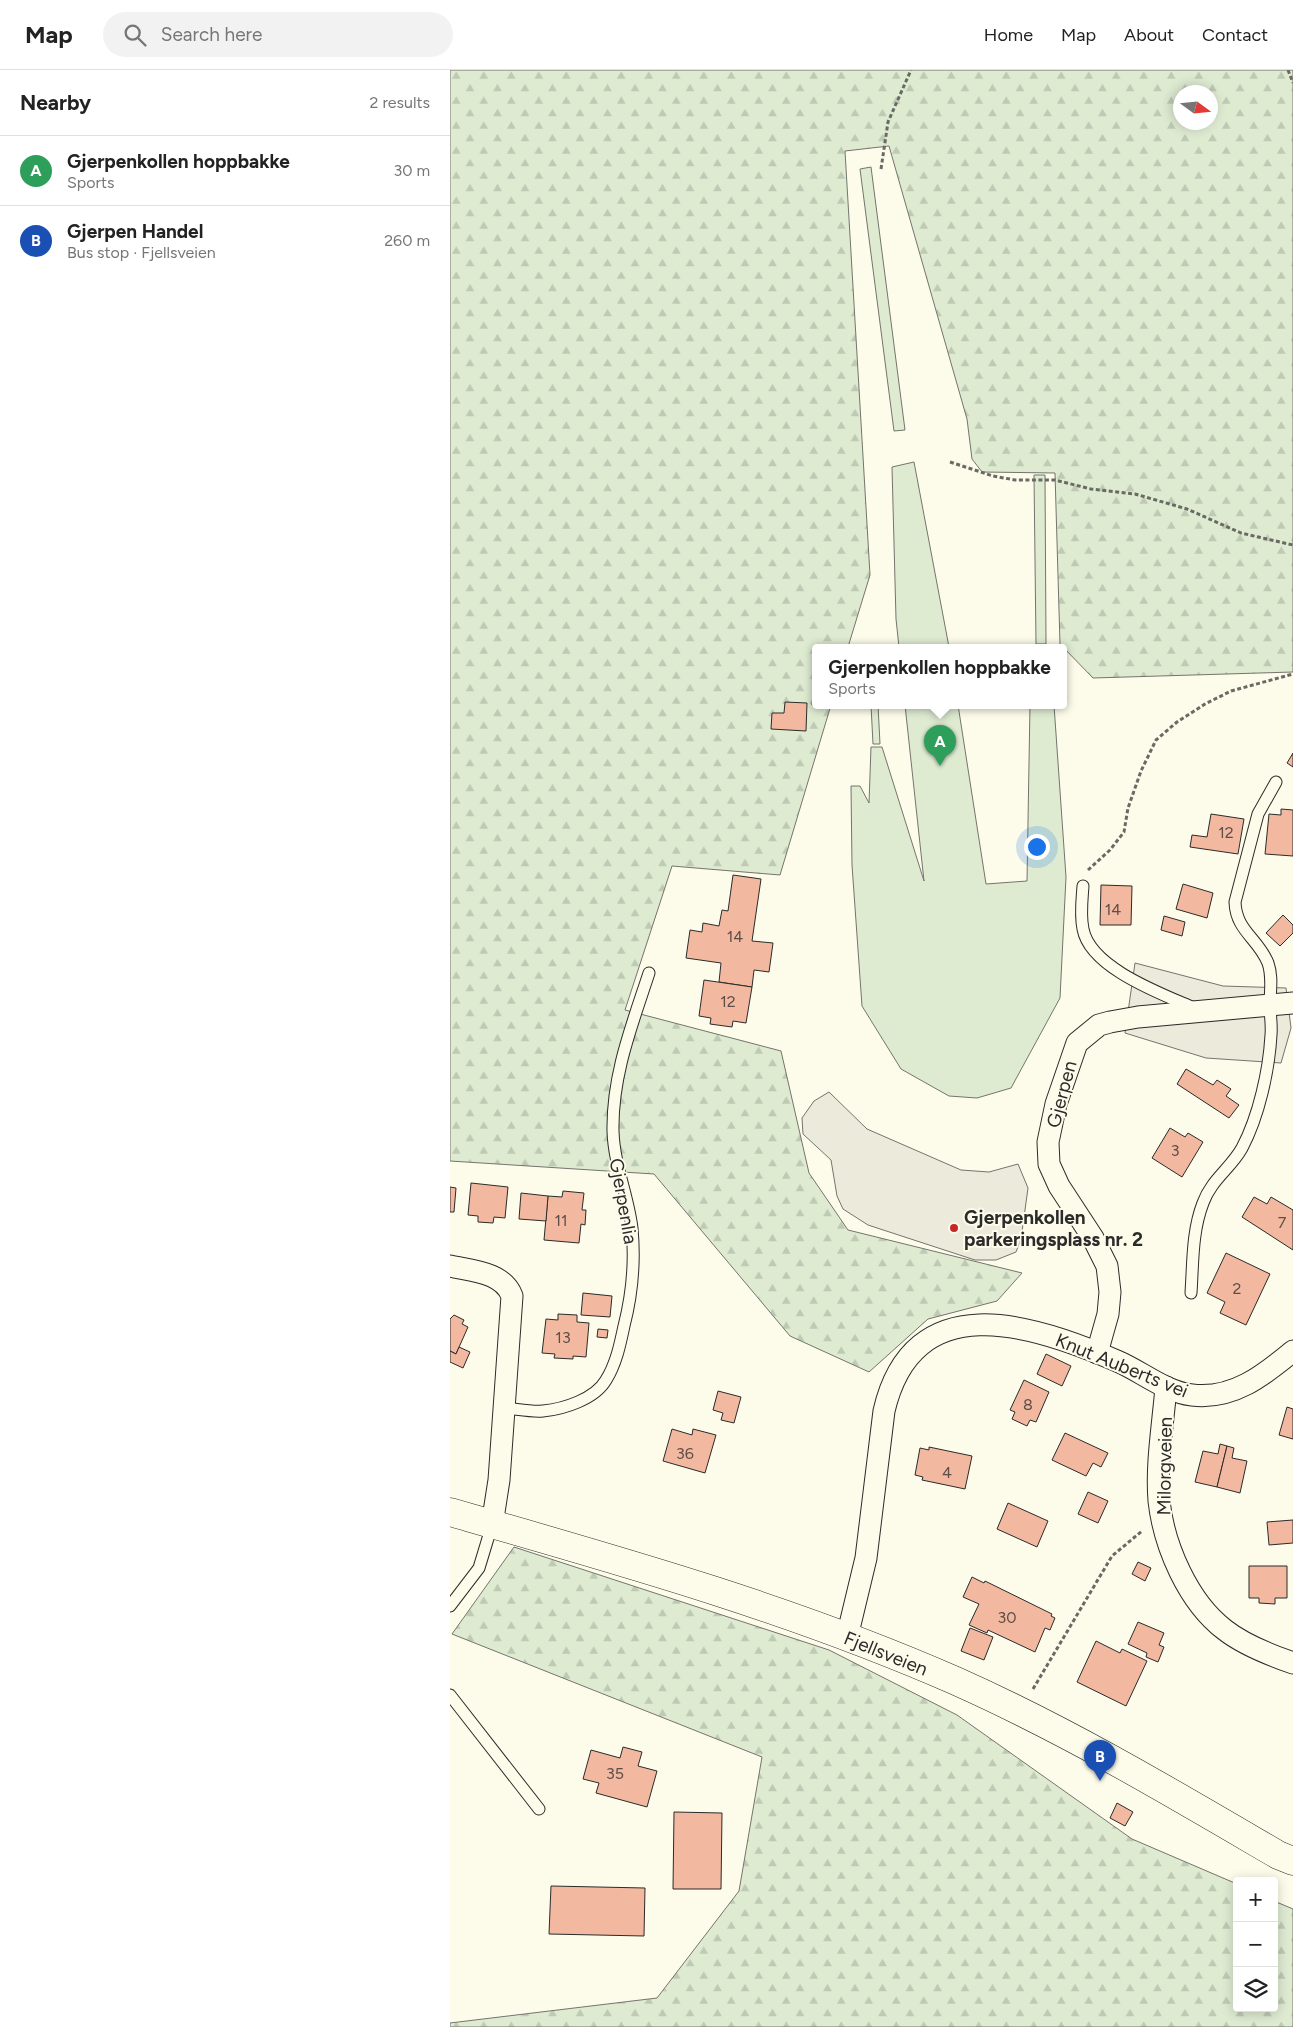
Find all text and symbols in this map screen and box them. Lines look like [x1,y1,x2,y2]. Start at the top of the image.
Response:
search box [103,12,453,57]
text: Map [25,20,73,49]
icon: search [121,21,149,49]
text: Search here [161,23,262,46]
text: Home [984,24,1033,46]
text: Map [1061,24,1096,46]
text: About [1124,24,1174,46]
text: Contact [1202,24,1268,46]
north arrow [1173,85,1218,130]
text: Nearby [20,90,91,115]
text: 2 results [370,93,430,112]
text: Gjerpenkollen hoppbakke [67,150,290,173]
text: A [30,161,42,180]
text: 30 m [393,161,430,180]
text: Sports [67,173,114,192]
text: Gjerpen Handel [67,220,203,243]
text: B [31,231,41,250]
text: 260 m [384,231,430,250]
text: Bus stop · Fjellsveien [67,243,216,262]
popup [812,644,1067,709]
text: Gjerpenkollen hoppbakke [828,656,1051,679]
text: Sports [828,679,876,698]
pin: A [924,725,956,766]
house number: 12 [1218,823,1234,842]
your location [1024,834,1050,860]
house number: 14 [1105,900,1121,919]
house number: 14 [727,927,743,946]
house number: 12 [720,992,736,1011]
street label: Gjerpen [1042,1058,1081,1130]
house number: 3 [1171,1141,1179,1160]
street label: Gjerpenlia [605,1156,642,1246]
place label: Gjerpenkollen parkeringsplass nr. 2 [964,1206,1143,1251]
house number: 11 [554,1211,568,1230]
house number: 7 [1278,1213,1287,1232]
marker: Gjerpenkollen parkeringsplass nr. 2 [948,1222,960,1234]
house number: 2 [1233,1279,1241,1298]
house number: 13 [555,1328,571,1347]
street label: Knut Auberts vei [1052,1328,1192,1403]
house number: 8 [1023,1395,1033,1414]
street label: Milorgveien [1152,1416,1177,1516]
house number: 36 [676,1444,694,1463]
house number: 4 [942,1463,952,1482]
house number: 30 [998,1608,1016,1627]
street label: Fjellsveien [841,1626,931,1681]
pin: B [1084,1740,1116,1781]
house number: 35 [606,1764,624,1783]
map controls [1233,1877,1278,2012]
button: + [1233,1877,1278,1922]
button: − [1233,1922,1278,1967]
button: layers [1233,1967,1278,2012]

